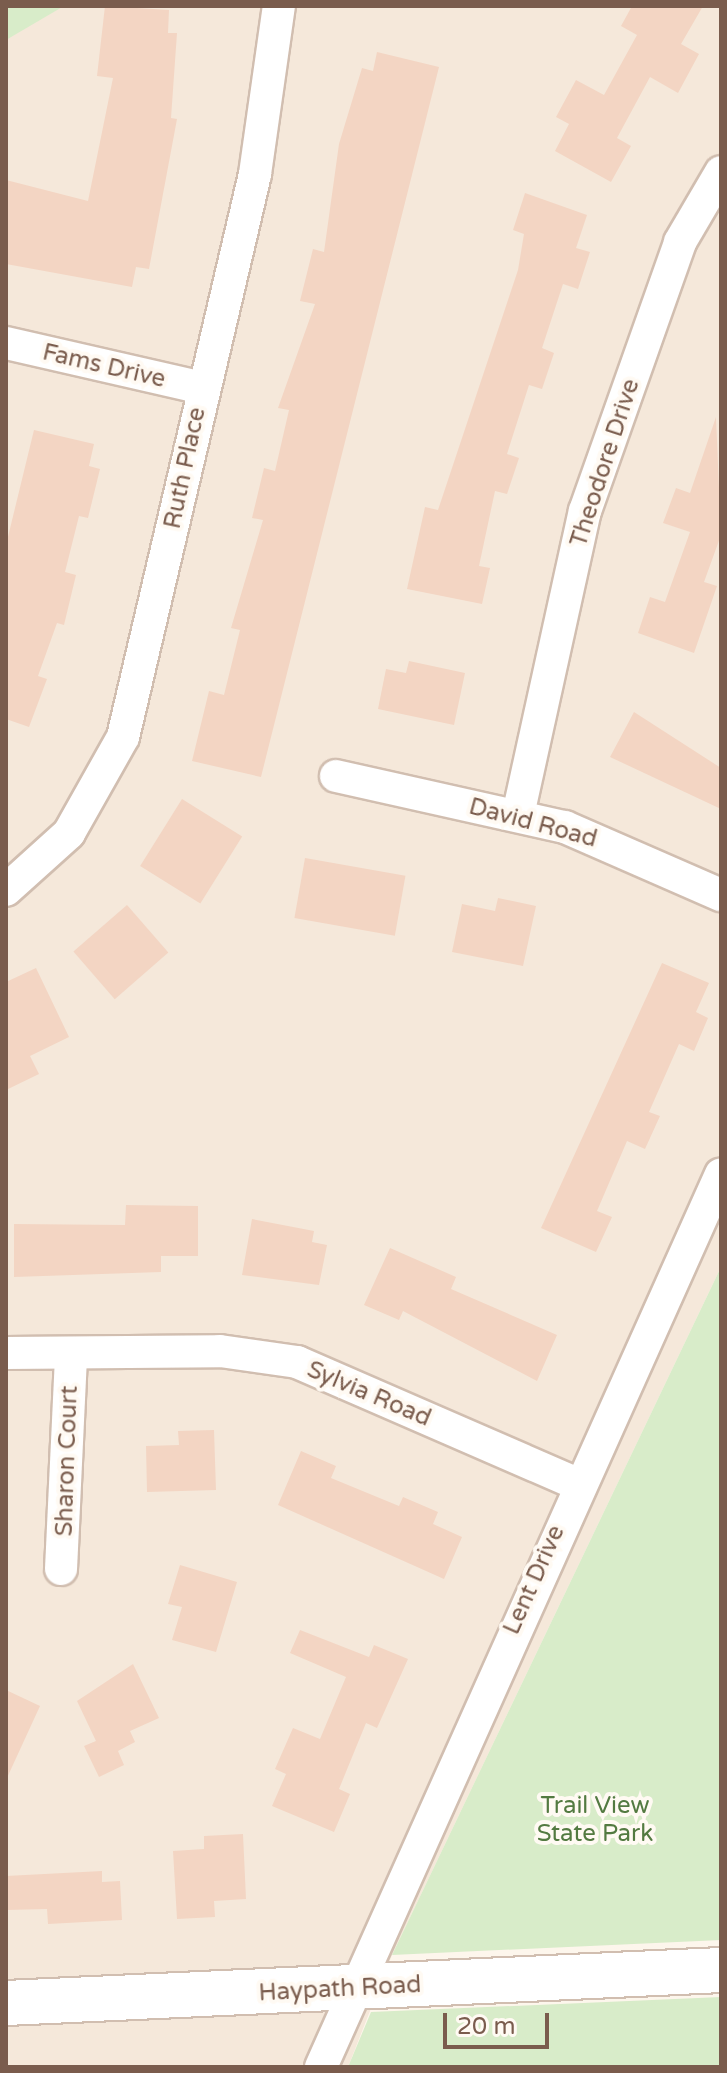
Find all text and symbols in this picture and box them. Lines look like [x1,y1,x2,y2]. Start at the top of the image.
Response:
street label: Fams Drive [40,338,168,394]
street label: Theodore Drive [564,375,646,551]
street label: Ruth Place [158,405,212,531]
street label: David Road [466,792,600,854]
street label: Sylvia Road [303,1355,435,1433]
street label: Sharon Court [50,1385,84,1537]
street label: Lent Drive [497,1521,571,1639]
park label: Trail View State Park [537,1792,653,1848]
street label: Haypath Road [258,1970,422,2008]
scale bar [447,1997,553,2047]
text: 20 m [457,2012,515,2041]

